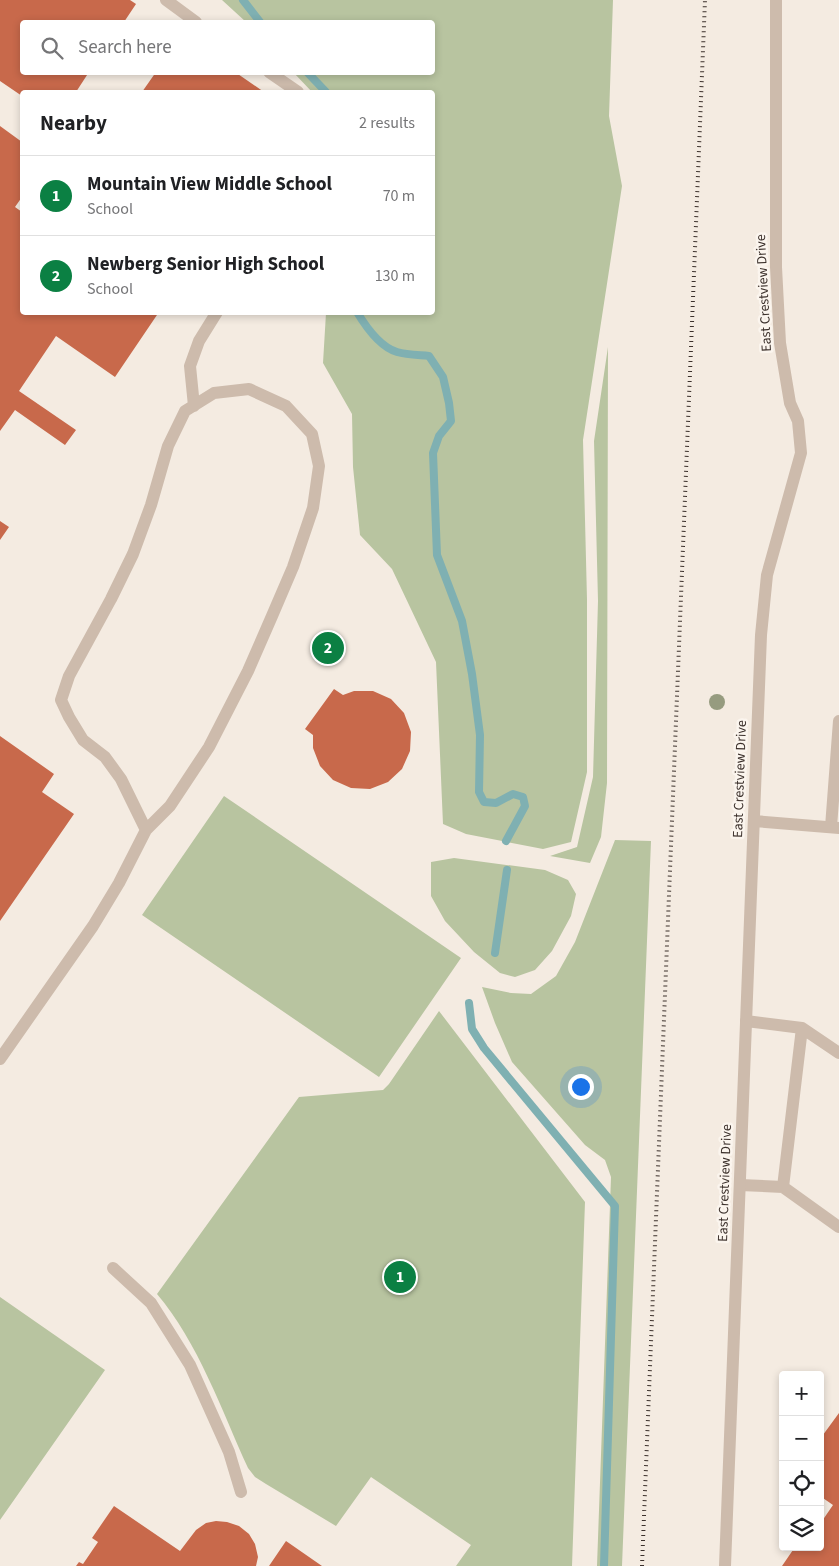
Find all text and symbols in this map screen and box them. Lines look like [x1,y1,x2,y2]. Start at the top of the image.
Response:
search box [20,20,435,75]
icon: search [38,34,66,62]
text: Search here [78,34,172,61]
text: Nearby [40,108,107,138]
text: 2 results [359,112,415,134]
text: Mountain View Middle School [87,171,332,198]
text: 1 [52,185,60,207]
text: 70 m [383,185,415,207]
text: School [87,198,133,220]
street label: East Crestview Drive [751,234,777,352]
text: Newberg Senior High School [87,251,324,278]
text: 2 [52,265,60,287]
text: 130 m [375,265,415,287]
text: School [87,278,133,300]
pin: 2 [312,629,344,667]
street label: East Crestview Drive [728,720,752,838]
your location [568,1074,594,1100]
street label: East Crestview Drive [713,1124,737,1242]
pin: 1 [384,1258,416,1296]
map controls [779,1371,824,1551]
button: + [779,1371,824,1416]
button: − [779,1416,824,1461]
button: locate [779,1461,824,1506]
button: layers [779,1506,824,1551]

